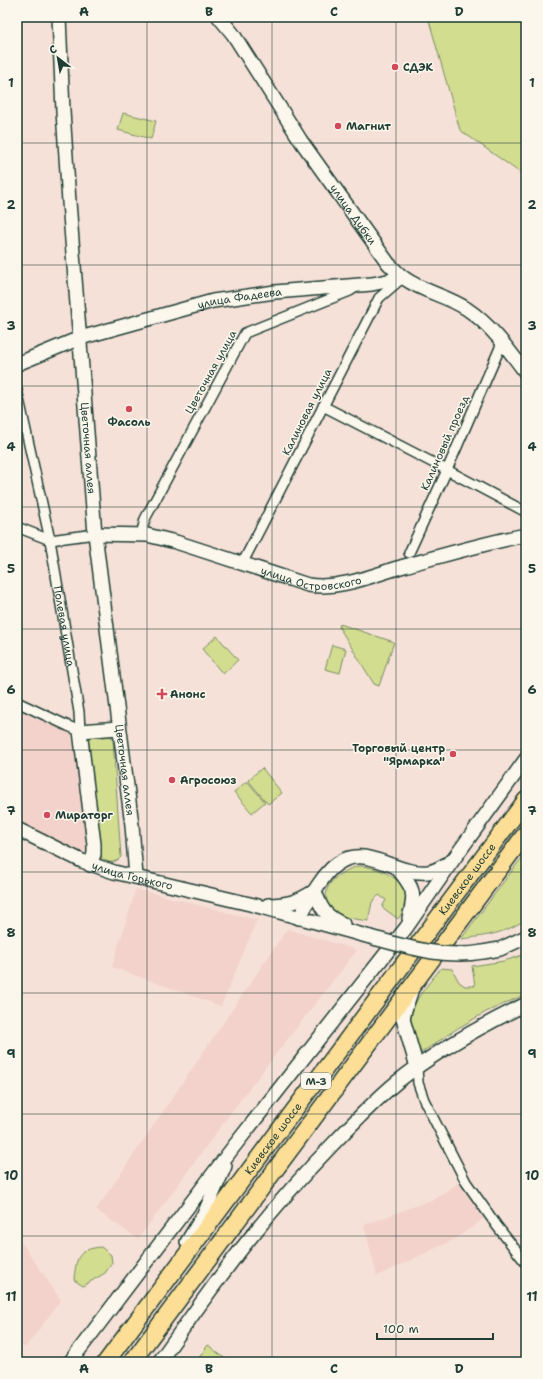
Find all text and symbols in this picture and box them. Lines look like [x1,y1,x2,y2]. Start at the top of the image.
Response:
text: A [79,3,89,20]
text: B [205,3,213,20]
text: C [330,3,338,20]
text: D [454,3,464,20]
north arrow [38,38,78,78]
text: С [46,42,60,58]
place label: СДЭК [403,60,434,75]
marker: СДЭК [390,62,400,72]
text: 1 [8,74,14,91]
text: 1 [529,74,535,91]
place label: Магнит [346,119,391,134]
marker: Магнит [333,121,343,131]
street label: улица Дубки [327,181,380,248]
text: 2 [6,196,16,213]
text: 2 [527,196,537,213]
street label: улица Фадеева [196,284,283,312]
text: 3 [6,317,16,334]
text: 3 [527,317,537,334]
street label: Цветочная улица [182,327,240,417]
street label: Калиновая улица [279,366,335,458]
street label: Калиновый проезд [417,393,473,493]
street label: Цветочная аллея [77,402,99,494]
marker: Фасоль [124,404,134,414]
place label: Фасоль [108,415,150,430]
text: 4 [6,438,16,455]
text: 4 [527,438,537,455]
text: 5 [7,560,15,577]
text: 5 [528,560,536,577]
street label: улица Островского [259,563,363,594]
street label: Полевая улица [50,585,79,668]
text: 6 [6,681,16,698]
text: 6 [527,681,537,698]
place label: Анонс [170,687,206,702]
marker: Анонс [157,689,167,699]
street label: Цветочная аллея [112,723,138,816]
place label: Торговый центр "Ярмарка" [352,741,445,769]
marker: Торговый центр "Ярмарка" [448,749,458,759]
place label: Агросоюз [180,773,236,788]
marker: Агросоюз [167,775,177,785]
text: 7 [6,802,16,819]
text: 7 [527,802,537,819]
place label: Мираторг [55,808,114,823]
marker: Мираторг [42,810,52,820]
street label: Киевское шоссе [435,840,499,918]
street label: улица Горького [90,857,175,893]
text: 8 [6,924,16,941]
text: 8 [527,924,537,941]
text: 9 [6,1045,16,1062]
text: 9 [527,1045,537,1062]
road number: М-3 [301,1073,331,1089]
street label: Киевское шоссе [241,1099,305,1178]
text: 10 [4,1167,18,1184]
text: 10 [525,1167,539,1184]
text: 11 [5,1288,17,1305]
text: 11 [526,1288,538,1305]
scale bar [377,1315,493,1341]
text: 100 m [383,1321,419,1337]
text: A [79,1360,89,1377]
text: B [205,1360,213,1377]
text: C [330,1360,338,1377]
text: D [454,1360,464,1377]

